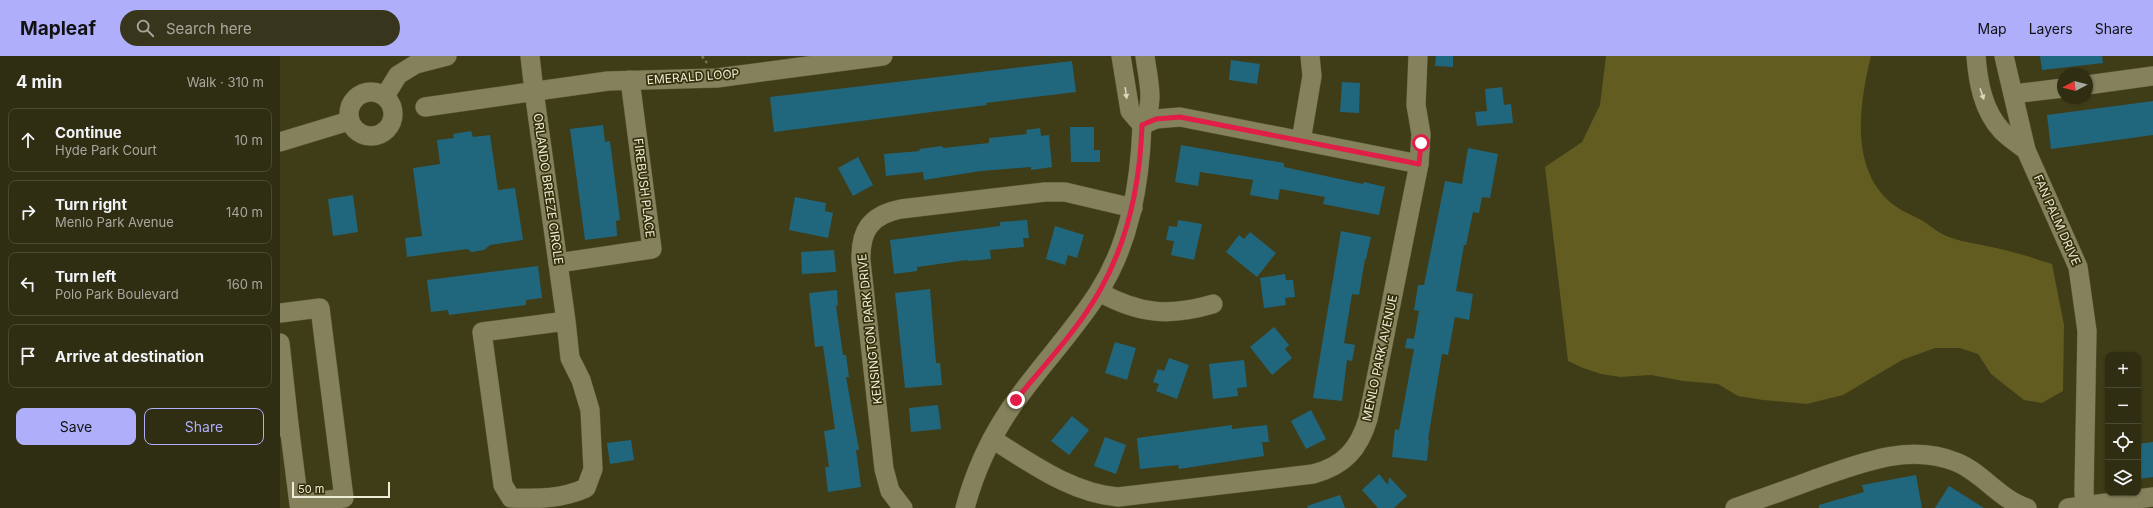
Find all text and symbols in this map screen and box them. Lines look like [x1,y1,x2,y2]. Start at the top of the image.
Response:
search box [120,10,400,46]
text: Mapleaf [20,17,96,40]
icon: search [134,17,156,39]
text: Search here [166,19,252,38]
text: Map [1978,20,2007,37]
text: Layers [2029,20,2073,37]
text: Share [2095,20,2133,37]
street label: EMERALD LOOP [646,66,740,87]
north arrow [2057,68,2093,104]
text: 4 min [16,72,62,92]
text: Walk · 310 m [187,74,264,90]
one-way arrow [1123,87,1129,99]
one-way arrow [1980,89,1986,101]
street label: ORLANDO BREEZE CIRCLE [530,112,567,266]
text: Continue [55,123,122,142]
icon: ahead [17,129,39,151]
text: 10 m [234,132,263,148]
route start [1412,134,1430,152]
street label: FIREBUSH PLACE [631,137,658,239]
text: Hyde Park Court [55,142,157,158]
street label: FAN PALM DRIVE [2031,172,2084,268]
text: Turn right [55,195,127,214]
icon: right [17,201,39,223]
text: 140 m [226,204,263,220]
text: Menlo Park Avenue [55,214,174,230]
street label: KENSINGTON PARK DRIVE [854,253,885,405]
text: Turn left [55,267,116,286]
icon: left [17,273,39,295]
text: 160 m [226,276,263,292]
text: Polo Park Boulevard [55,286,179,302]
street label: MENLO PARK AVENUE [1359,294,1400,422]
icon: arrive [17,345,39,367]
text: Arrive at destination [55,347,204,366]
map controls [2105,352,2141,496]
button: + [2105,352,2141,388]
button: − [2105,388,2141,424]
route end [1007,391,1025,409]
button: Save [16,408,136,445]
button: Share [144,408,264,445]
button: locate [2105,424,2141,460]
button: layers [2105,460,2141,496]
scale bar [292,480,390,499]
text: 50 m [298,482,324,496]

